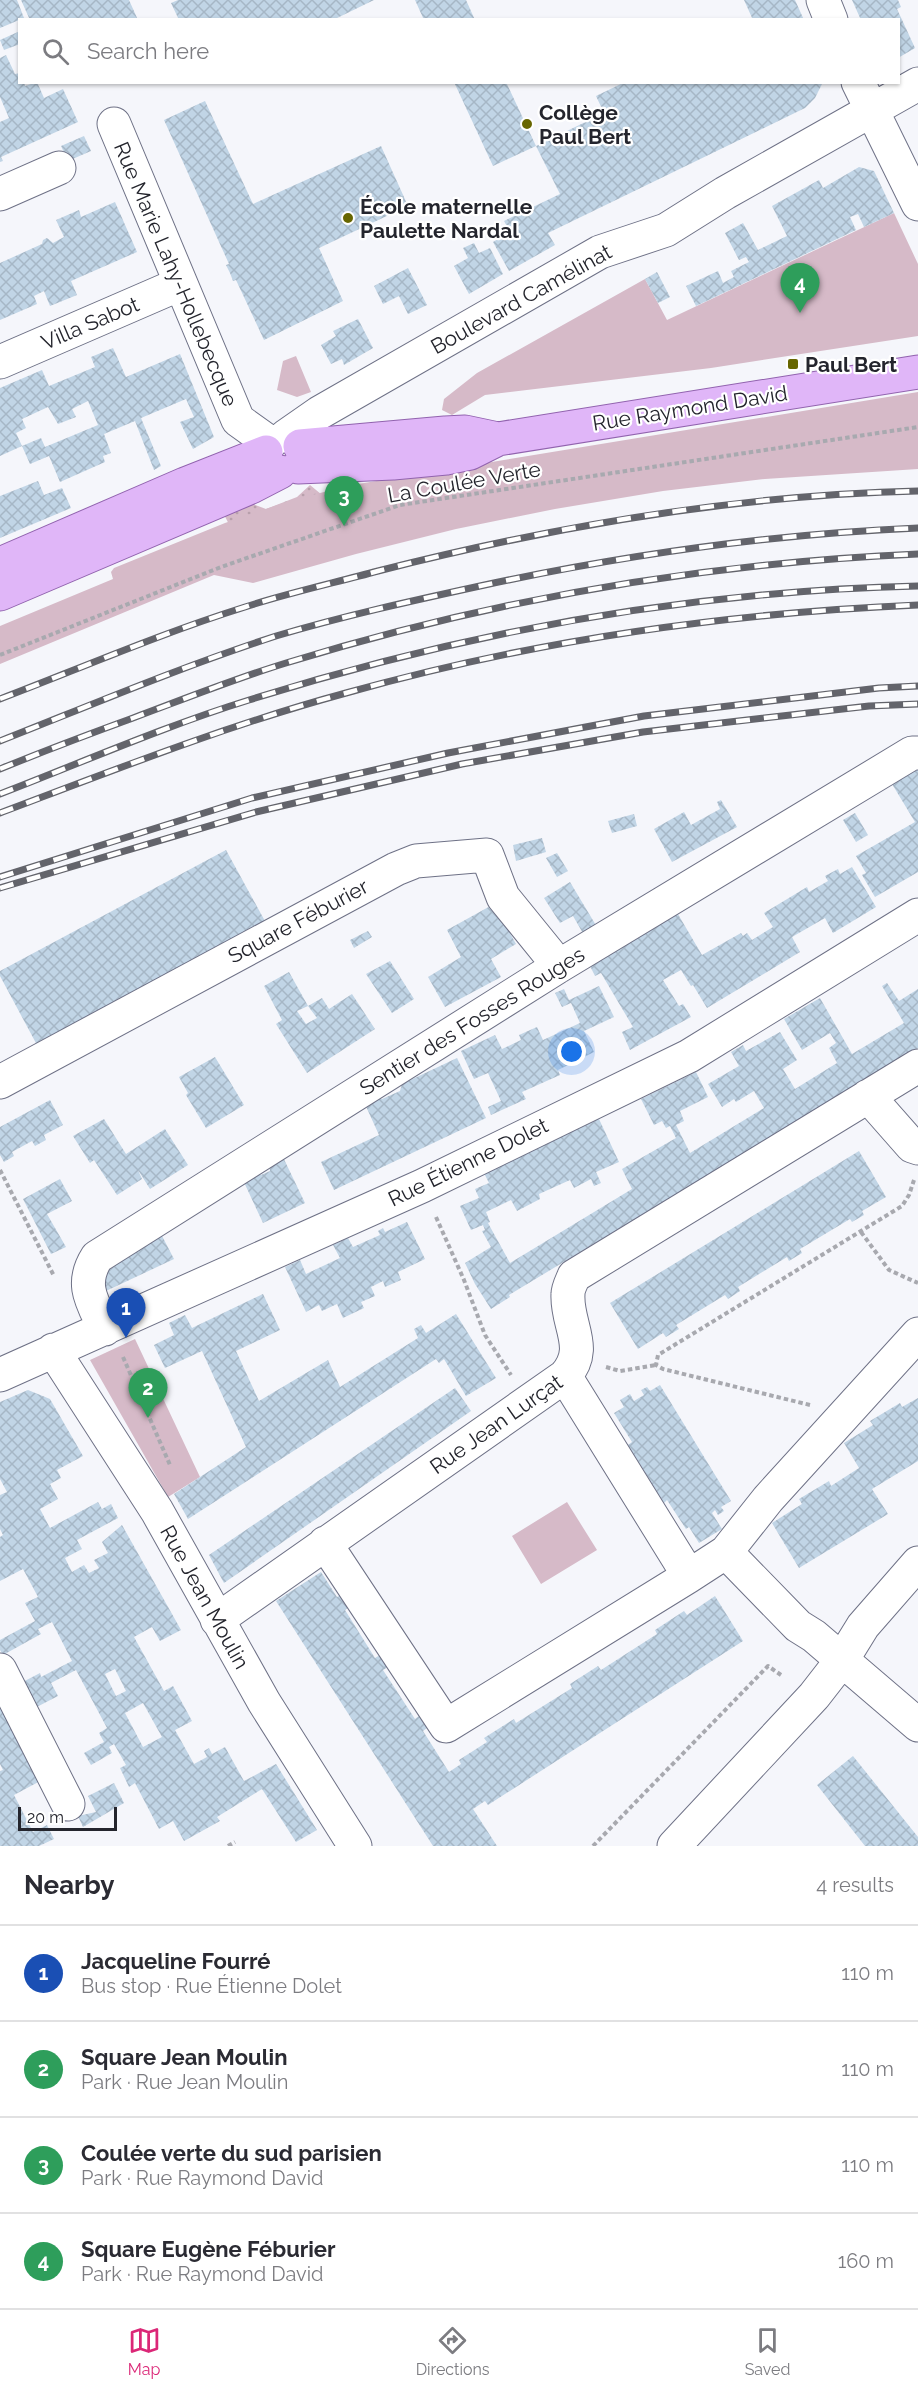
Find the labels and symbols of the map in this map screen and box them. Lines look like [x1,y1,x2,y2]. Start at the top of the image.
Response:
place label: Collège Paul Bert [539,100,631,149]
marker: Collège Paul Bert [520,117,534,131]
street label: Rue Marie Lahy-Hollebecque [109,138,243,410]
place label: École maternelle Paulette Nardal [360,194,533,243]
marker: École maternelle Paulette Nardal [341,211,355,225]
street label: Boulevard Camélinat [426,239,616,359]
pin: 4 [780,264,820,313]
street label: Villa Sabot [37,291,143,355]
place label: Paul Bert [805,352,897,377]
marker: Paul Bert [786,357,800,371]
street label: Rue Raymond David [591,380,789,436]
street label: La Coulée Verte [385,456,543,508]
pin: 3 [324,476,364,526]
street label: Square Féburier [224,873,373,969]
street label: Sentier des Fosses Rouges [355,941,589,1101]
your location [557,1037,586,1066]
street label: Rue Étienne Dolet [384,1112,552,1212]
pin: 1 [106,1288,146,1338]
pin: 2 [128,1368,168,1418]
street label: Rue Jean Lurçat [425,1369,567,1479]
street label: Rue Jean Moulin [155,1521,255,1673]
scale bar [18,1804,117,1832]

